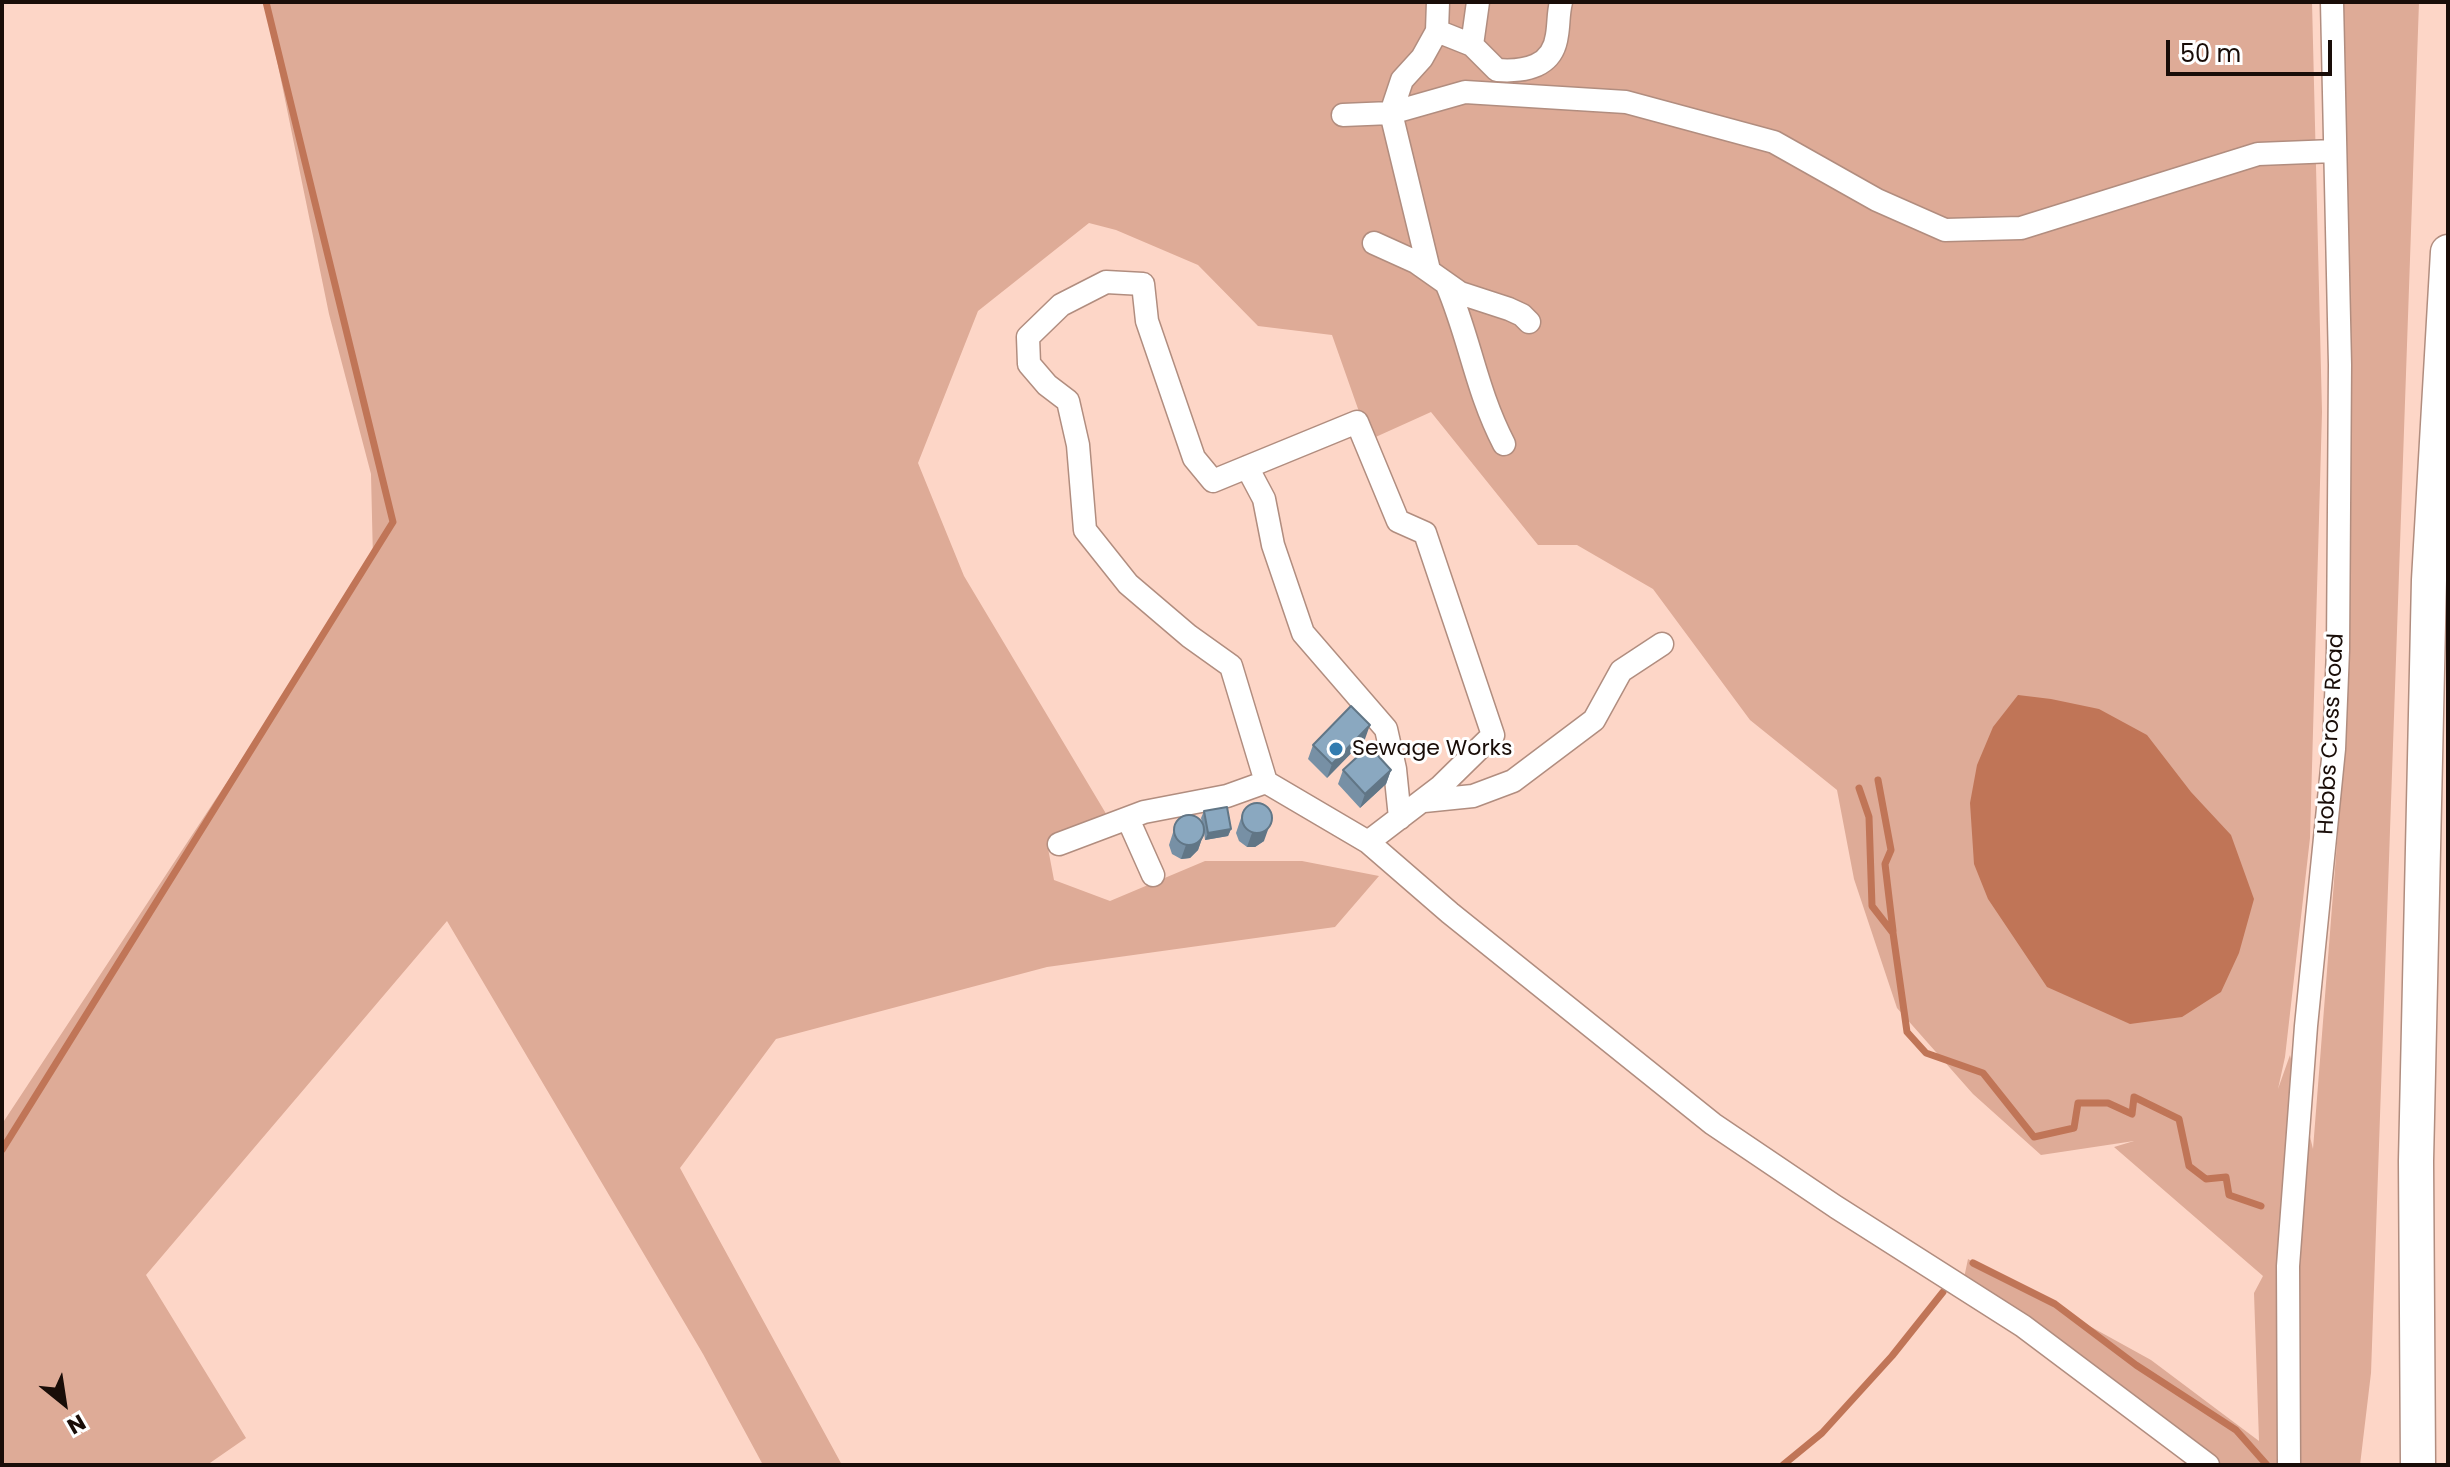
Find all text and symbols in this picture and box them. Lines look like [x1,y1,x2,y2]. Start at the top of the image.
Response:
scale bar [2170,24,2336,74]
text: 50 m [2180,37,2241,70]
street label: Hobbs Cross Road [2314,633,2350,835]
place label: Sewage Works [1352,736,1512,762]
marker: Sewage Works [1327,740,1345,758]
north arrow [24,1363,104,1443]
text: N [61,1407,91,1442]

